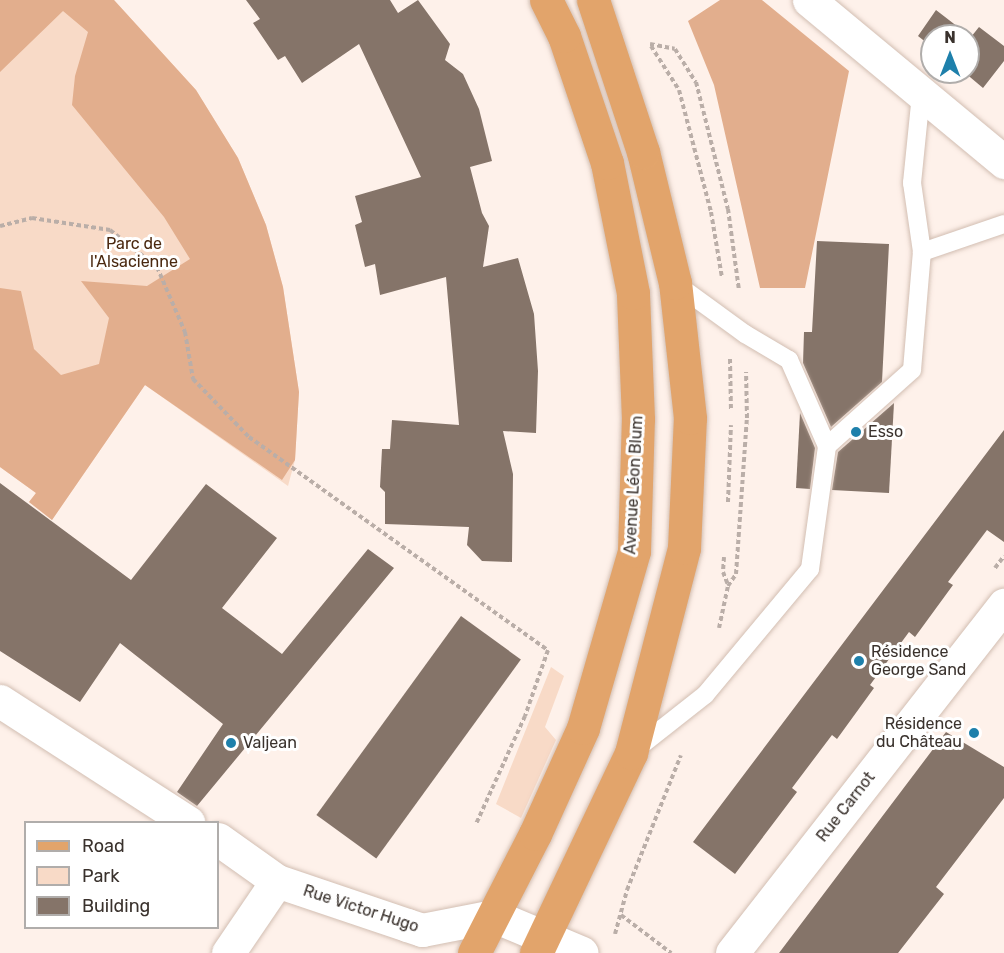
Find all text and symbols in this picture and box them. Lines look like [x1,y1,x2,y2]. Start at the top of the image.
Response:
north arrow [920,24,980,84]
text: N [944,28,956,47]
park label: Parc de l'Alsacienne [90,234,178,272]
street label: Avenue Léon Blum [621,415,647,555]
place label: Esso [868,422,903,442]
marker: Esso [849,425,863,439]
place label: Résidence George Sand [871,642,966,680]
marker: Résidence George Sand [852,654,866,668]
place label: Résidence du Château [876,714,962,752]
marker: Résidence du Château [967,726,981,740]
place label: Valjean [243,733,297,753]
marker: Valjean [224,736,238,750]
street label: Rue Carnot [813,768,879,846]
legend [24,821,219,929]
text: Road [82,835,125,857]
text: Park [82,865,119,887]
street label: Rue Victor Hugo [300,881,422,937]
text: Building [82,895,150,917]

